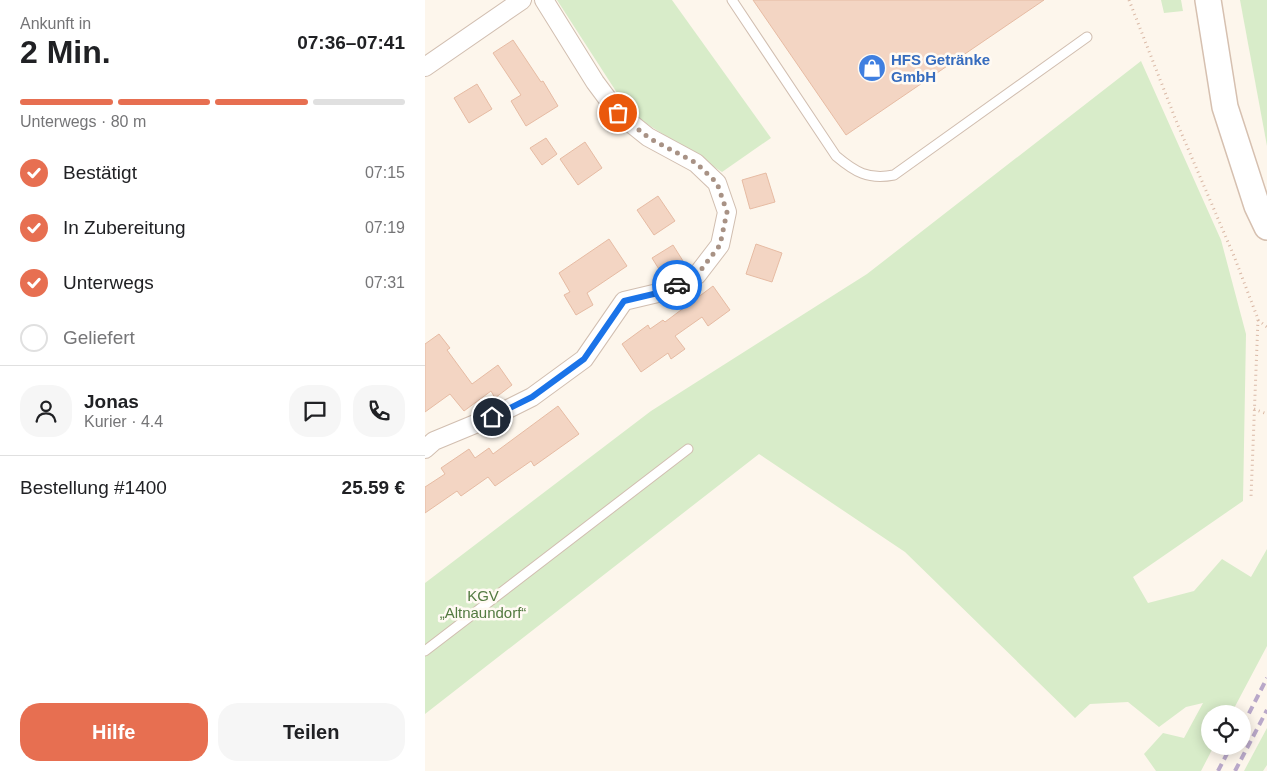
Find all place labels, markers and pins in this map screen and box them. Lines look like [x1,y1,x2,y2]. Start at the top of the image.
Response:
place label: HFS Getränke GmbH [891,51,990,85]
shop icon: HFS Getränke GmbH [857,53,887,83]
pin [597,92,639,134]
pin [471,396,513,438]

